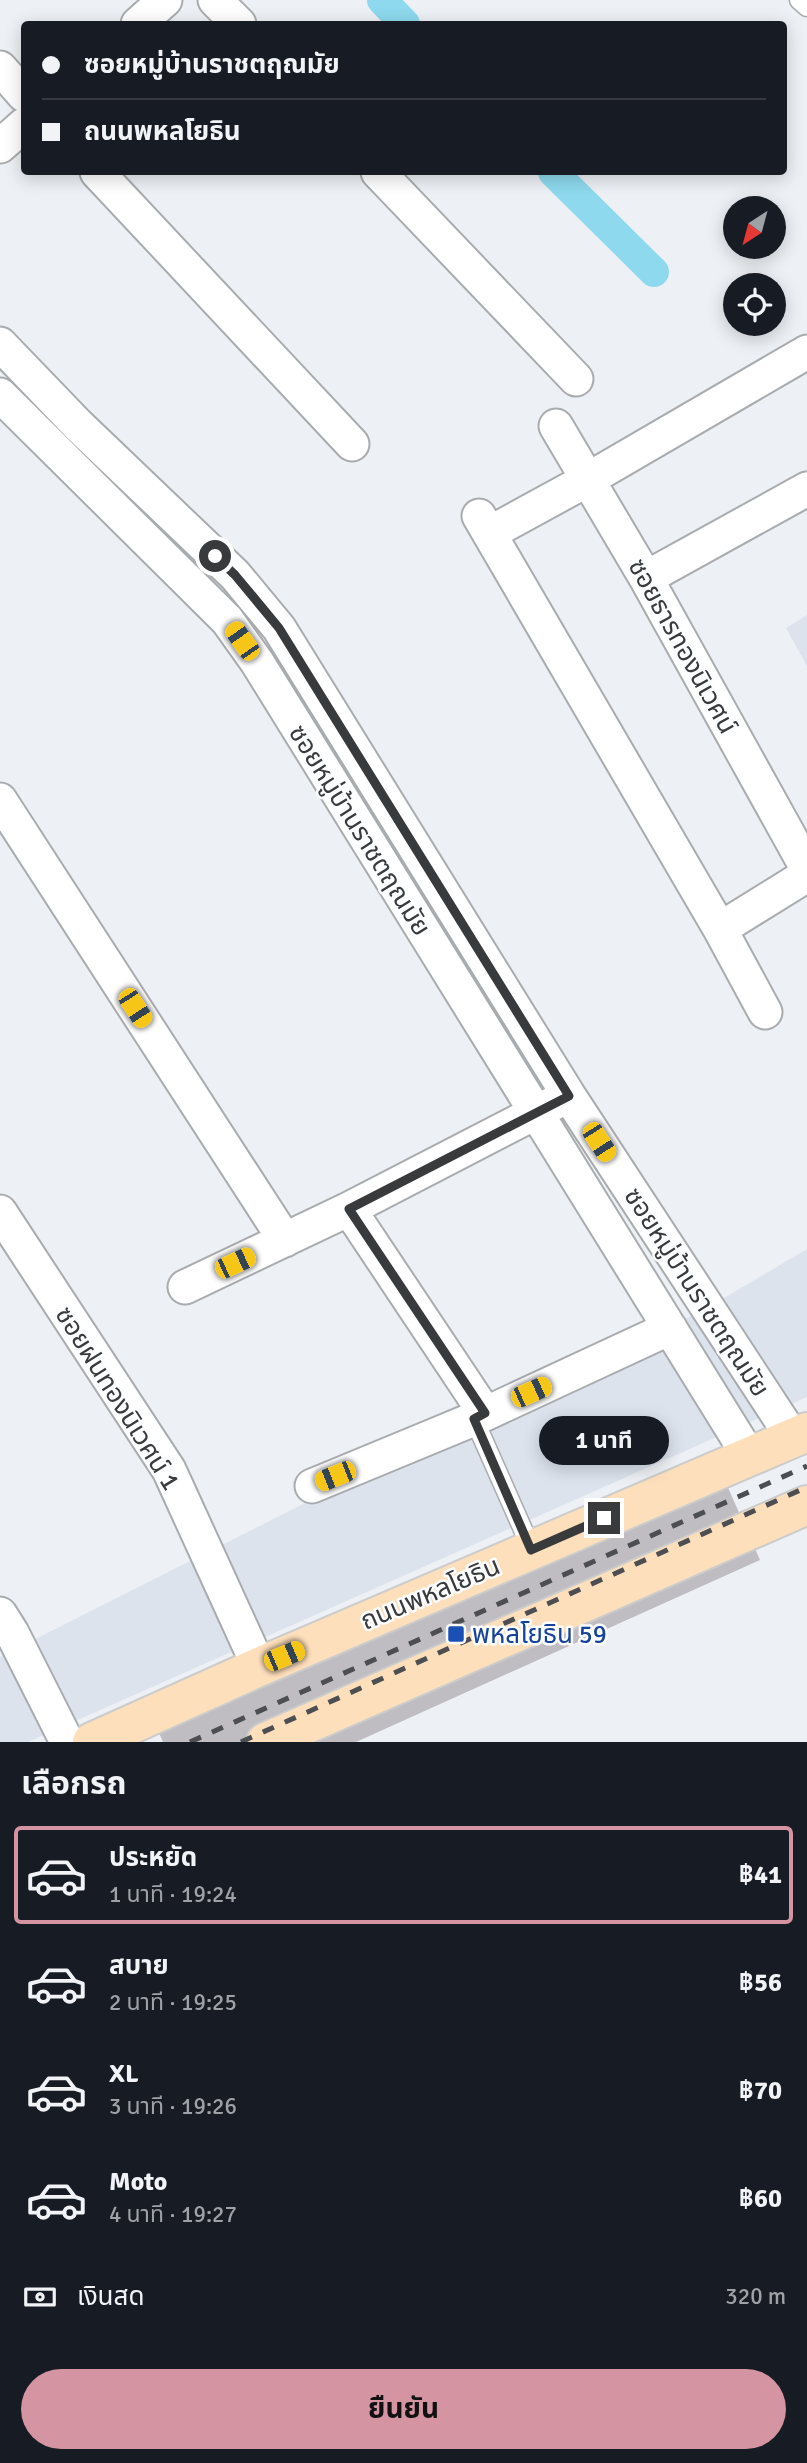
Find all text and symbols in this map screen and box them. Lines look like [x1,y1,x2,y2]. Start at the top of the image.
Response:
text: ซอยหมู่บ้านราชตฤณมัย [84,49,340,81]
text: ถนนพหลโยธิน [84,116,241,148]
north arrow [723,196,786,259]
map controls [723,196,786,336]
button: locate [723,273,786,336]
route start [199,540,231,572]
street label: ซอยธารทองนิเวศน์ [621,553,743,740]
car [222,618,263,664]
street label: ซอยหมู่บ้านราชตฤณมัย [281,719,437,942]
car [115,985,156,1031]
car [579,1119,620,1165]
street label: ซอยหมู่บ้านราชตฤณมัย [617,1182,776,1403]
car [212,1245,259,1281]
street label: ซอยฝนทองนิเวศน์ 1 [48,1301,187,1496]
car [508,1374,555,1410]
callout: 1 นาที [539,1416,669,1466]
text: 1 นาที [575,1426,633,1455]
car [312,1458,359,1494]
route end [588,1502,620,1534]
street label: ถนนพหลโยธิน [356,1550,505,1638]
place label: พหลโยธิน 59 [472,1619,607,1651]
marker: พหลโยธิน 59 [446,1624,466,1644]
car [261,1638,308,1674]
text: เลือกรถ [21,1764,126,1803]
text: ประหยัด [109,1842,197,1874]
icon: car [25,1844,88,1907]
text: ฿41 [739,1859,782,1891]
text: 1 นาที · 19:24 [109,1880,237,1909]
text: สบาย [109,1950,169,1982]
icon: car [25,1952,88,2015]
text: ฿56 [739,1967,782,1999]
text: 2 นาที · 19:25 [109,1988,237,2017]
text: XL [109,2058,139,2090]
icon: car [25,2060,88,2123]
text: ฿70 [739,2075,782,2107]
text: 3 นาที · 19:26 [109,2092,237,2121]
text: Moto [109,2166,167,2198]
icon: car [25,2168,88,2231]
text: ฿60 [739,2183,782,2215]
text: 4 นาที · 19:27 [109,2200,237,2229]
icon: cash [21,2278,59,2316]
text: เงินสด [77,2281,144,2313]
text: 320 m [725,2282,786,2311]
button: ยืนยัน [21,2369,786,2449]

